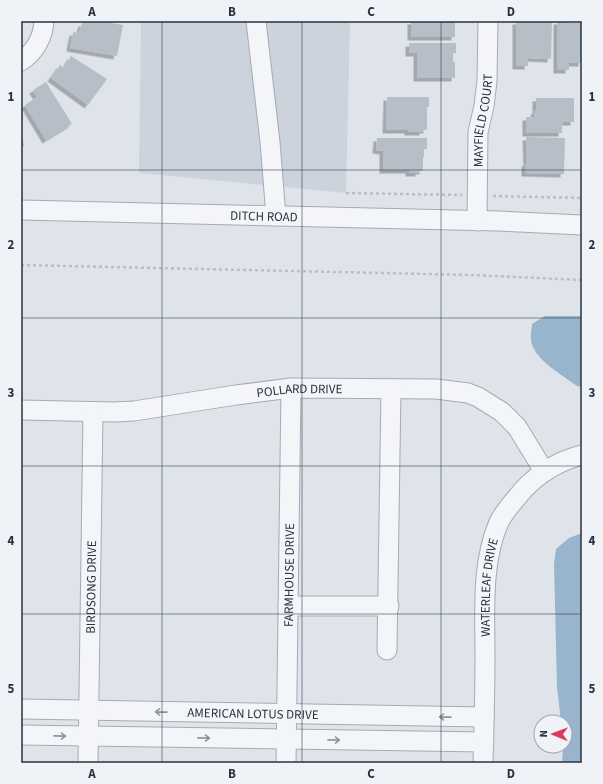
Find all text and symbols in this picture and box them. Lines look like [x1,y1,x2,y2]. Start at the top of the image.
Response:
text: A [87,3,96,21]
text: B [228,3,236,21]
text: C [367,3,375,21]
text: D [507,3,515,21]
street label: MAYFIELD COURT [470,73,497,167]
text: 1 [8,88,15,106]
text: 1 [589,88,596,106]
street label: DITCH ROAD [230,207,298,226]
text: 2 [8,236,15,254]
text: 2 [589,236,596,254]
street label: POLLARD DRIVE [255,380,343,402]
text: 3 [8,384,15,402]
text: 3 [589,384,596,402]
street label: FARMHOUSE DRIVE [280,523,299,627]
text: 4 [8,532,15,550]
text: 4 [589,532,596,550]
street label: WATERLEAF DRIVE [477,536,503,637]
street label: BIRDSONG DRIVE [82,540,101,634]
text: 5 [8,680,15,698]
text: 5 [589,680,596,698]
street label: AMERICAN LOTUS DRIVE [187,704,319,724]
one-way arrow [155,708,168,715]
one-way arrow [439,713,452,720]
north arrow [533,714,573,754]
text: N [536,730,551,738]
one-way arrow [53,732,66,739]
one-way arrow [197,734,210,742]
one-way arrow [327,736,340,744]
text: A [87,765,96,783]
text: B [228,765,236,783]
text: C [367,765,375,783]
text: D [507,765,515,783]

